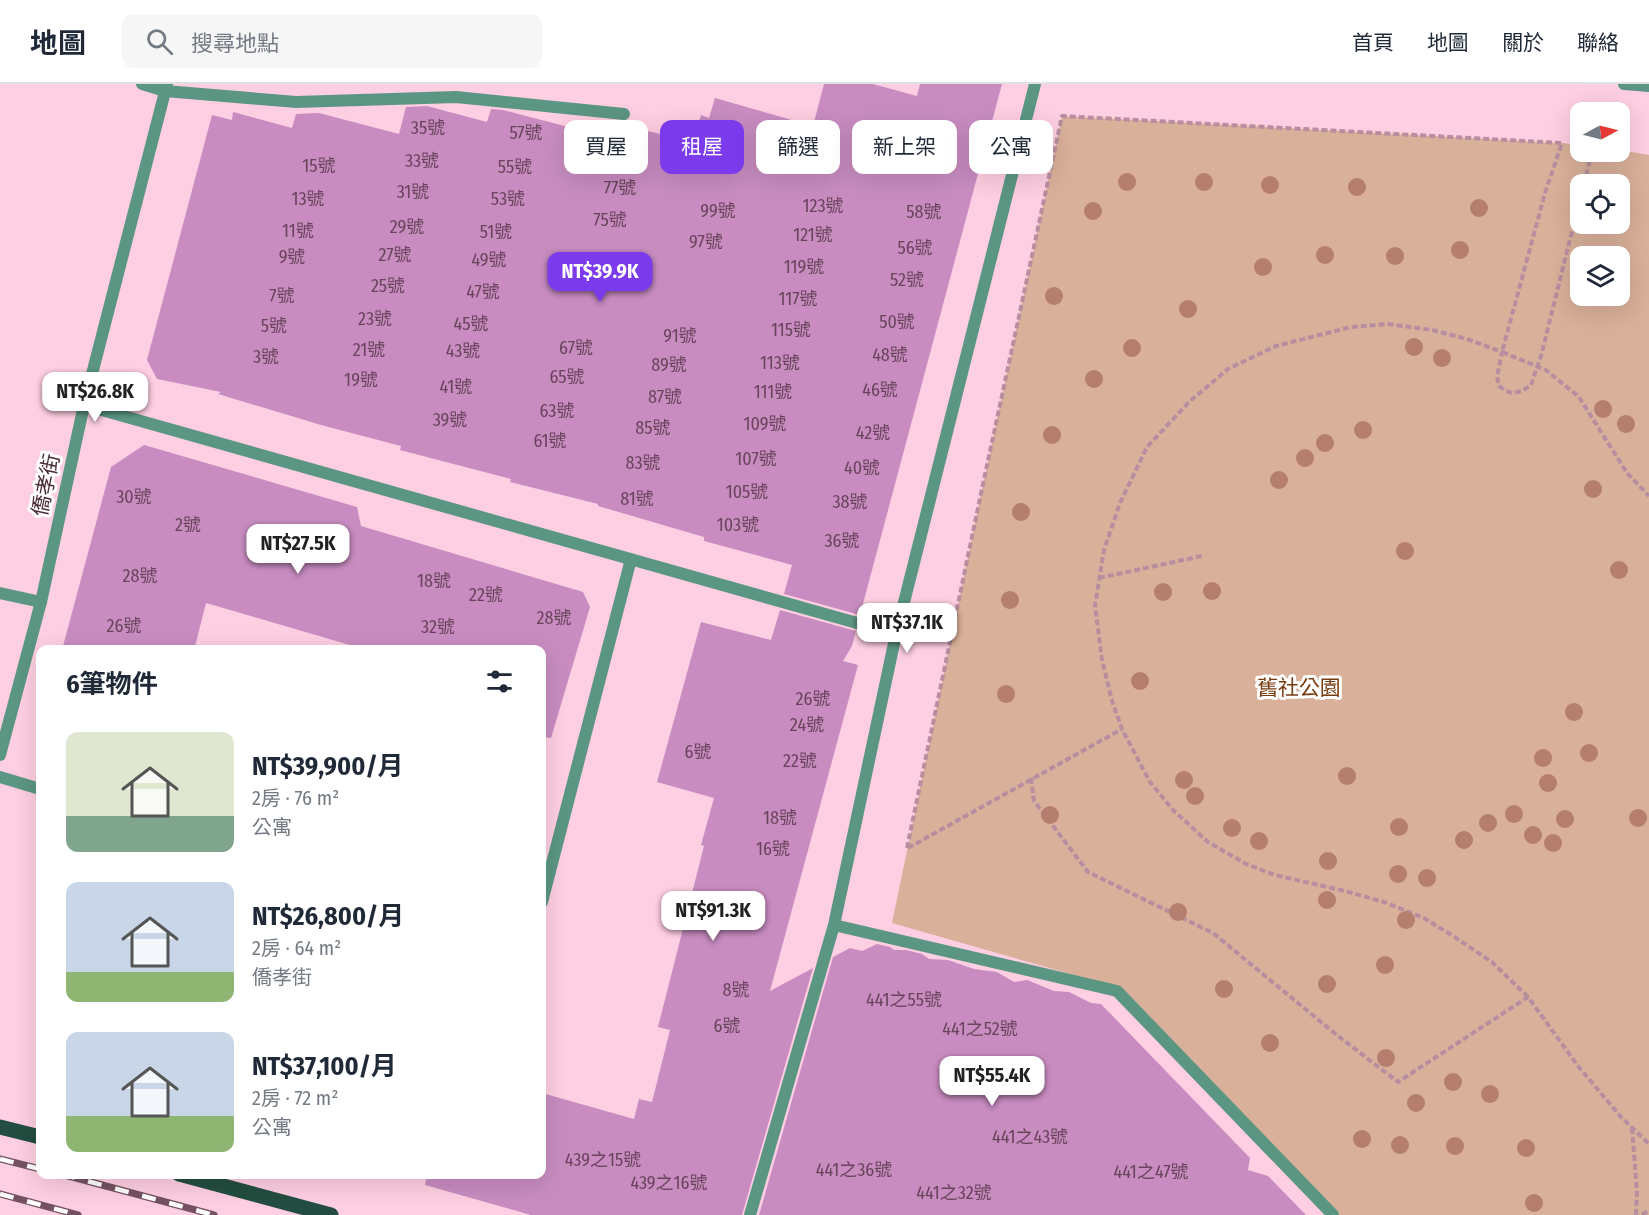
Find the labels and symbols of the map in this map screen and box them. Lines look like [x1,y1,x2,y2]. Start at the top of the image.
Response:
north arrow [1570,102,1630,162]
house number: 35號 [411,117,445,139]
house number: 57號 [509,122,543,144]
house number: 33號 [405,150,439,172]
house number: 15號 [302,155,336,177]
house number: 55號 [498,156,532,178]
house number: 77號 [604,177,636,199]
house number: 31號 [397,181,429,203]
house number: 13號 [291,188,325,210]
house number: 53號 [491,188,525,210]
house number: 123號 [802,195,844,217]
house number: 99號 [700,200,736,222]
house number: 58號 [906,201,942,223]
house number: 75號 [593,209,627,231]
house number: 29號 [390,216,424,238]
house number: 11號 [282,220,314,242]
house number: 51號 [480,221,512,243]
house number: 121號 [793,224,833,246]
house number: 97號 [689,231,723,253]
house number: 56號 [897,237,933,259]
house number: 27號 [378,244,412,266]
house number: 9號 [279,246,305,268]
house number: 49號 [471,249,507,271]
pin: NT$39.9K [538,252,662,303]
house number: 119號 [784,256,824,278]
house number: 52號 [890,269,924,291]
house number: 25號 [371,275,405,297]
house number: 47號 [466,281,500,303]
house number: 7號 [269,285,295,307]
house number: 117號 [778,288,818,310]
house number: 23號 [358,308,392,330]
house number: 50號 [879,311,915,333]
house number: 45號 [454,313,488,335]
house number: 5號 [261,315,287,337]
house number: 115號 [771,319,811,341]
house number: 91號 [663,325,697,347]
house number: 67號 [559,337,593,359]
house number: 21號 [353,339,385,361]
house number: 43號 [446,340,480,362]
house number: 48號 [872,344,908,366]
house number: 3號 [253,346,279,368]
house number: 113號 [760,352,800,374]
house number: 89號 [651,354,687,376]
house number: 65號 [549,366,585,388]
house number: 19號 [344,369,378,391]
pin: NT$26.8K [33,372,157,423]
house number: 41號 [440,376,472,398]
house number: 46號 [862,379,898,401]
house number: 111號 [754,381,792,403]
house number: 87號 [648,386,682,408]
house number: 63號 [540,400,574,422]
house number: 39號 [433,409,467,431]
house number: 109號 [743,413,787,435]
house number: 85號 [635,417,671,439]
house number: 42號 [856,422,890,444]
house number: 61號 [533,430,567,452]
house number: 107號 [735,448,777,470]
street label: 僑孝街 [27,451,65,519]
house number: 83號 [625,452,661,474]
house number: 40號 [844,457,880,479]
house number: 105號 [726,481,768,503]
house number: 30號 [116,486,152,508]
house number: 81號 [620,488,654,510]
house number: 38號 [832,491,868,513]
house number: 2號 [175,514,201,536]
house number: 103號 [717,514,759,536]
pin: NT$27.5K [236,524,360,575]
house number: 36號 [824,530,860,552]
house number: 28號 [123,565,157,587]
house number: 18號 [417,570,451,592]
house number: 22號 [469,584,503,606]
pin: NT$37.1K [845,603,969,654]
house number: 28號 [537,607,571,629]
house number: 26號 [107,615,141,637]
house number: 32號 [421,616,455,638]
park label: 舊社公園 [1257,675,1341,701]
house number: 26號 [796,688,830,710]
house number: 24號 [790,714,824,736]
house number: 6號 [685,741,711,763]
house number: 22號 [783,750,817,772]
house number: 18號 [763,807,797,829]
house number: 16號 [756,838,790,860]
pin: NT$91.3K [651,891,775,942]
house number: 8號 [723,979,750,1001]
house number: 441之55號 [866,989,942,1011]
house number: 6號 [714,1015,740,1037]
house number: 441之52號 [942,1018,1018,1040]
pin: NT$55.4K [930,1056,1054,1107]
house number: 441之43號 [992,1126,1068,1148]
house number: 439之15號 [565,1149,641,1171]
house number: 441之36號 [816,1159,892,1181]
house number: 441之47號 [1113,1161,1189,1183]
house number: 439之16號 [630,1172,708,1194]
house number: 441之32號 [916,1182,992,1204]

